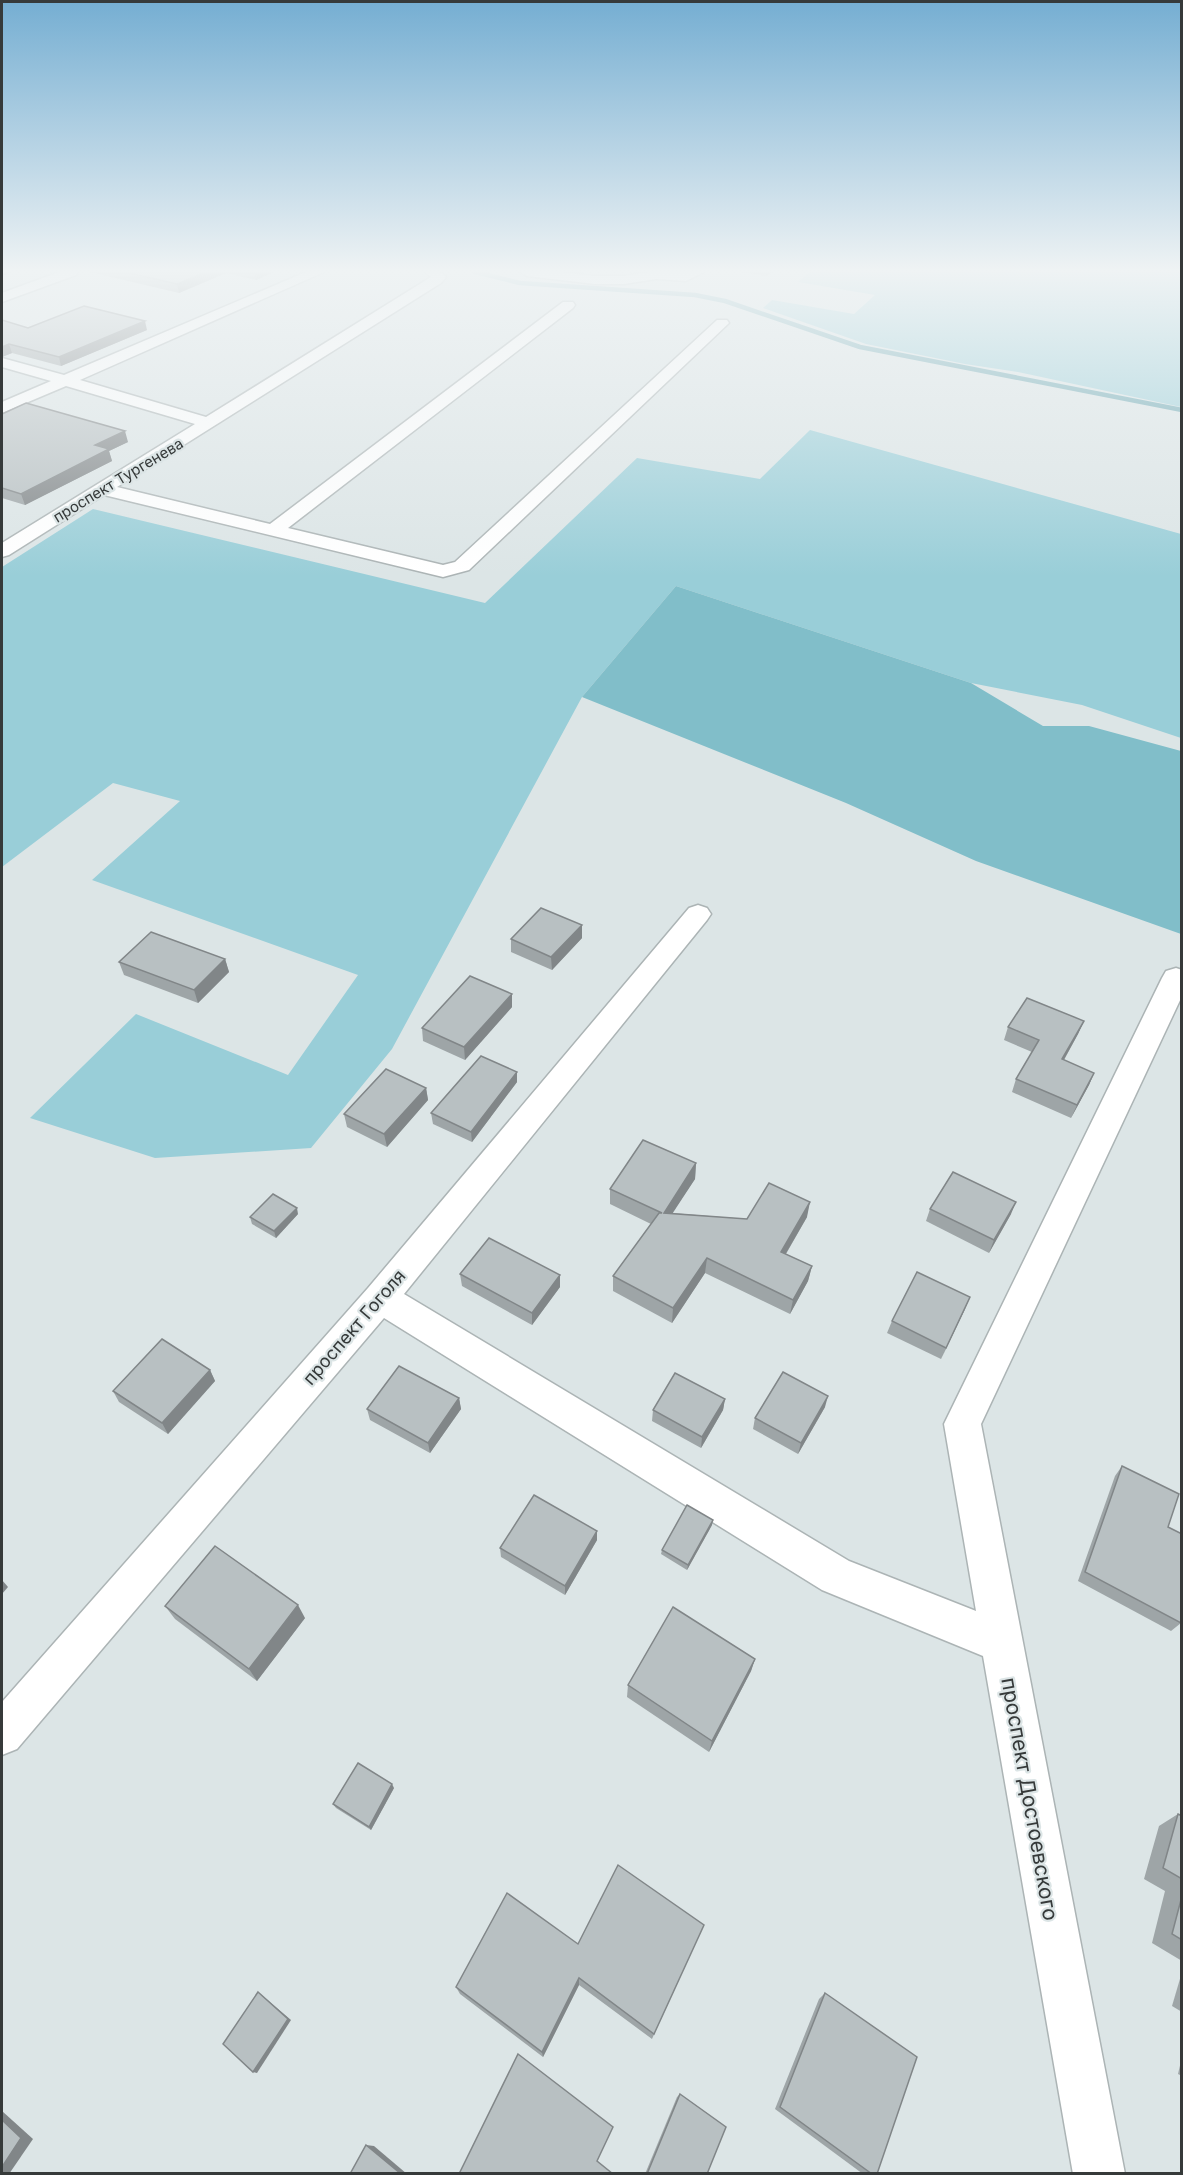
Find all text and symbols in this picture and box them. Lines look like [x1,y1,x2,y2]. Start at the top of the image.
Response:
street label: проспект Тургенева [50,434,186,526]
street label: проспект Гоголя [298,1265,410,1389]
street label: проспект Достоевского [996,1676,1064,1922]

